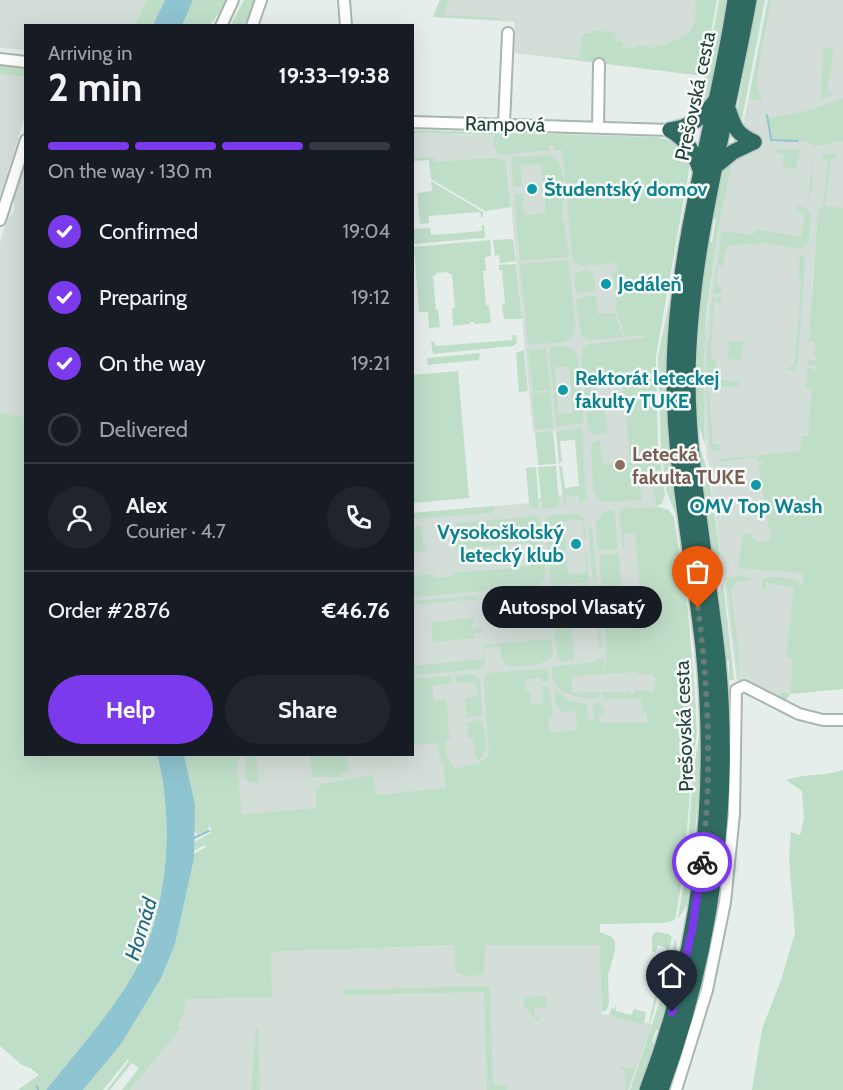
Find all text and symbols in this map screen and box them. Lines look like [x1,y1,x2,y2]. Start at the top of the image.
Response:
street label: Prešovská cesta [670,29,720,163]
text: Arriving in [48,41,132,65]
text: 19:33–19:38 [279,62,390,89]
text: 2 min [48,63,142,111]
street label: Rampová [465,111,546,137]
text: On the way · 130 m [48,159,212,183]
place label: Študentský domov [544,177,708,201]
marker: Študentský domov [525,182,539,196]
icon: check [48,215,81,248]
text: Confirmed [99,218,198,245]
text: 19:04 [342,219,390,243]
place label: Jedáleň [617,272,682,296]
marker: Jedáleň [599,277,613,291]
icon: check [48,281,81,314]
text: Preparing [99,284,187,311]
text: 19:12 [351,285,390,309]
icon: check [48,347,81,380]
text: On the way [99,350,206,377]
text: 19:21 [351,351,390,375]
place label: Rektorát leteckej fakulty TUKE [575,366,719,413]
marker: Rektorát leteckej fakulty TUKE [556,383,570,397]
text: Delivered [99,416,188,443]
place label: Letecká fakulta TUKE [632,442,745,489]
marker: Letecká fakulta TUKE [613,458,627,472]
marker: OMV Top Wash [749,478,763,492]
button: person [48,486,111,549]
button: phone [327,486,390,549]
text: Alex [126,492,167,519]
place label: OMV Top Wash [689,494,823,518]
text: Courier · 4.7 [126,519,226,543]
place label: Vysokoškolský letecký klub [437,520,564,567]
marker: Vysokoškolský letecký klub [569,537,583,551]
pin [672,546,723,608]
icon: bag [681,555,714,588]
callout: Autospol Vlasatý [482,587,662,629]
text: Autospol Vlasatý [499,595,645,619]
text: Order #2876 [48,597,170,624]
text: €46.76 [322,597,390,624]
street label: Prešovská cesta [670,659,698,792]
button: Help [48,675,213,744]
button: Share [225,675,390,744]
courier [672,832,732,892]
icon: bike [686,846,719,879]
water label: Hornád [119,893,162,963]
pin [646,950,697,1012]
icon: home [655,959,688,992]

